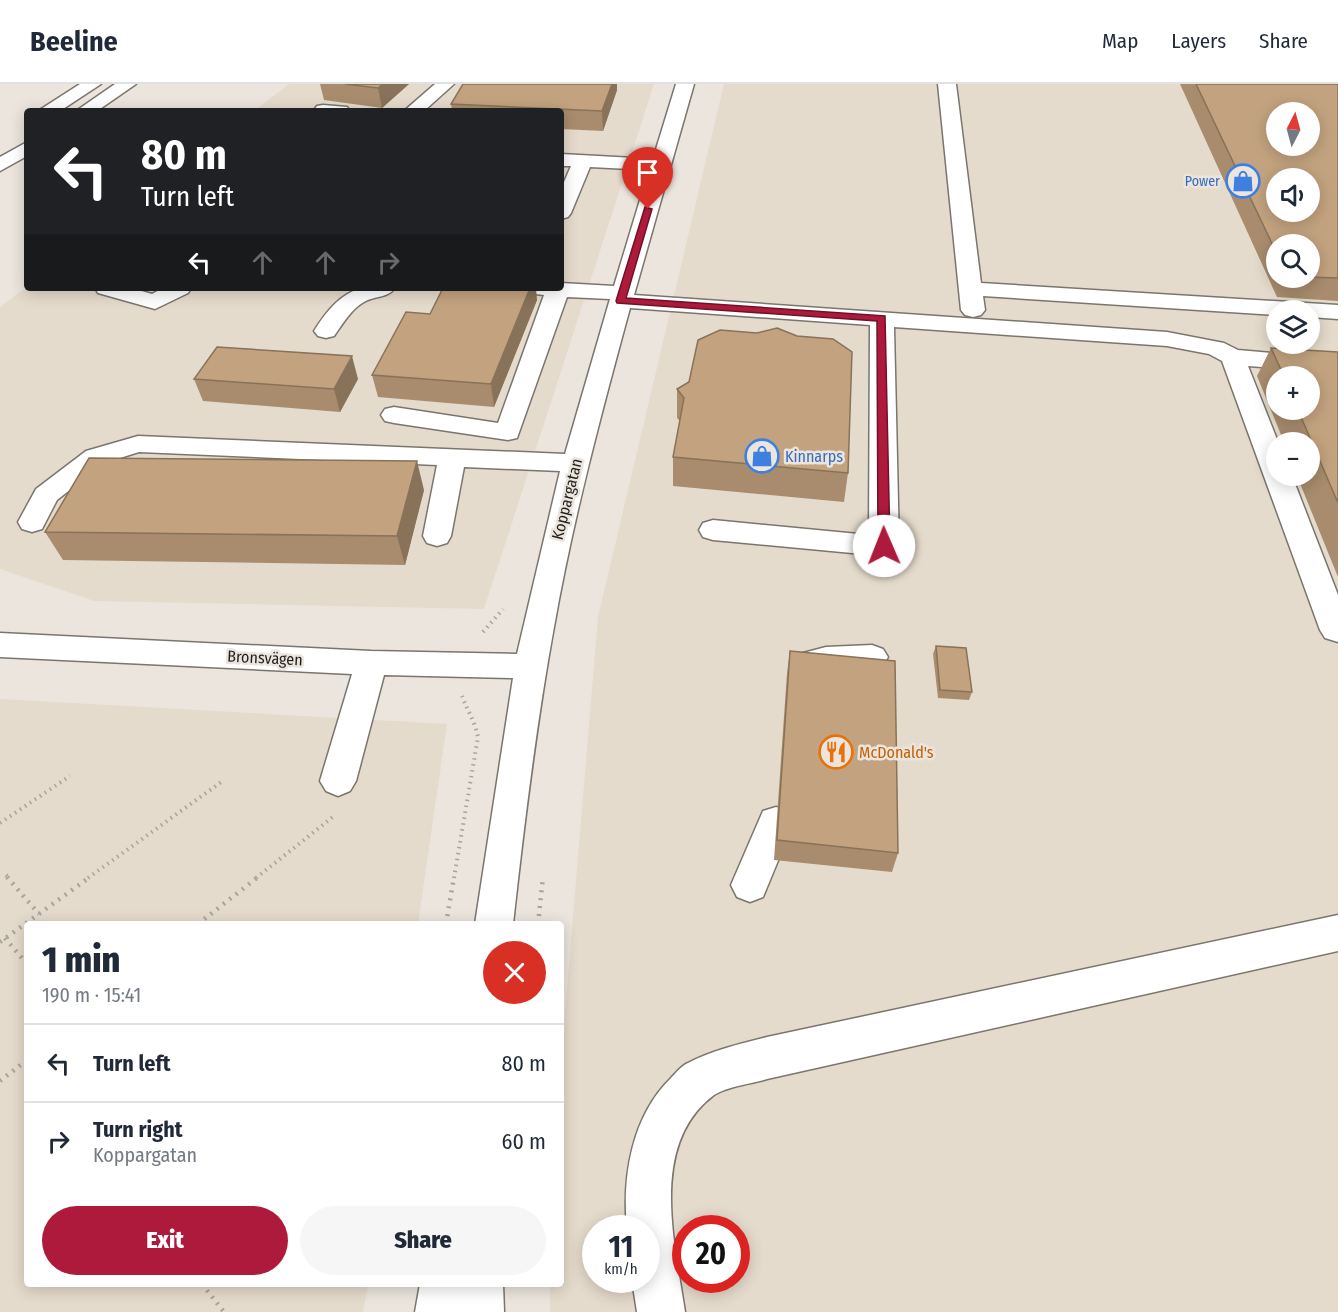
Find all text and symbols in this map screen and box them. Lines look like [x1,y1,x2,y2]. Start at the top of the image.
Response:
text: Beeline [30,25,118,58]
text: Map [1102,28,1138,54]
text: Layers [1171,28,1226,54]
text: Share [1259,28,1308,54]
north arrow [1266,102,1320,156]
map controls [1266,102,1320,486]
text: 80 m [141,130,227,180]
icon: left [42,132,120,210]
pin [622,147,673,209]
icon: arrive [631,156,664,189]
shop icon: Power [1225,163,1261,199]
button: sound [1266,168,1320,222]
place label: Power [1185,173,1220,190]
text: Turn left [141,181,234,213]
button: search [1266,234,1320,288]
icon: left [183,246,216,279]
icon: ahead [246,246,279,279]
icon: ahead [309,246,342,279]
icon: right [372,246,405,279]
button: layers [1266,300,1320,354]
button: + [1266,366,1320,420]
button: − [1266,432,1320,486]
shop icon: Kinnarps [744,438,780,474]
place label: Kinnarps [785,447,843,466]
street label: Koppargatan [548,456,586,542]
position arrow [852,514,916,578]
street label: Bronsvägen [227,647,303,669]
restaurant icon: McDonald's [818,734,854,770]
place label: McDonald's [859,743,934,762]
text: 1 min [42,938,120,982]
button: close [483,941,546,1004]
text: 190 m · 15:41 [42,983,141,1007]
icon: left [42,1047,75,1080]
text: Turn left [93,1050,171,1077]
text: 80 m [501,1050,546,1077]
text: Turn right [93,1116,182,1143]
icon: right [42,1125,75,1158]
text: 60 m [502,1128,546,1155]
text: Koppargatan [93,1143,197,1167]
button: Exit [42,1206,288,1275]
button: Share [300,1206,546,1275]
speed limit sign: 20 [672,1215,750,1293]
text: 11 [609,1229,633,1265]
text: km/h [604,1260,638,1278]

